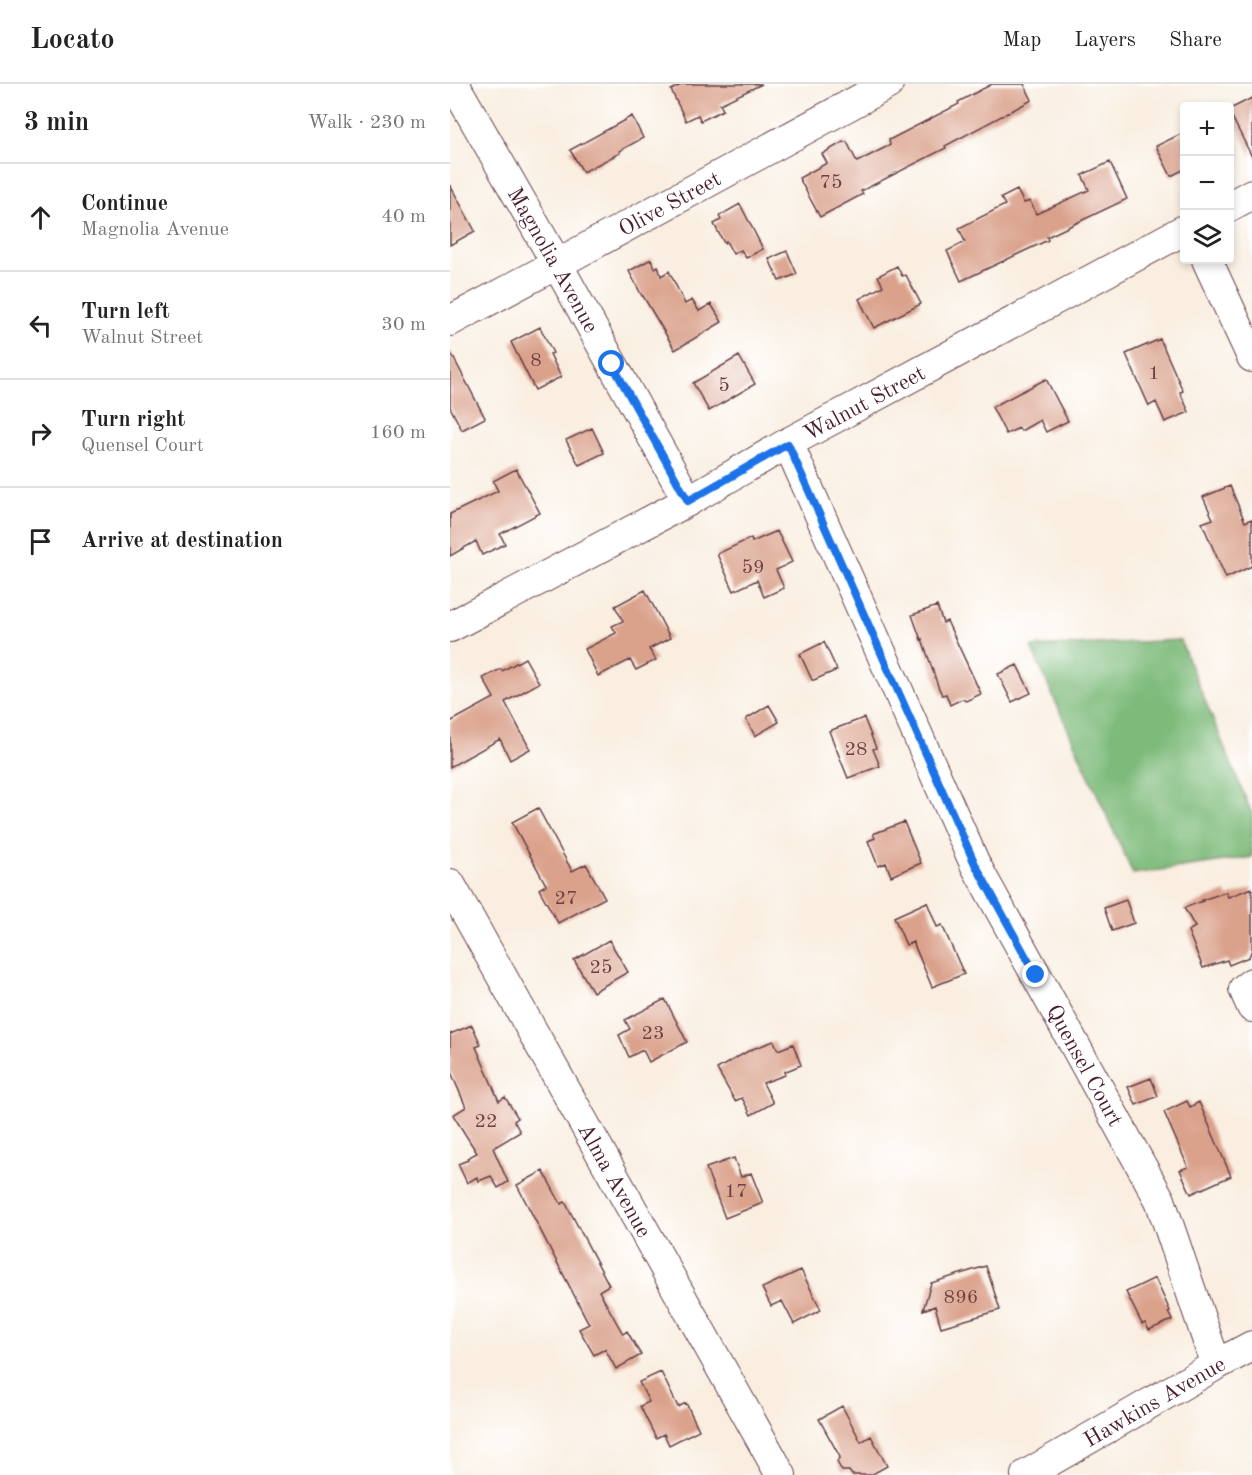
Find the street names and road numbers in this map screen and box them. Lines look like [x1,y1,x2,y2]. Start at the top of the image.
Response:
street label: Olive Street [616,168,725,241]
street label: Magnolia Avenue [503,184,602,337]
street label: Walnut Street [800,362,929,446]
street label: Quensel Court [1042,1001,1126,1130]
street label: Alma Avenue [573,1120,655,1242]
street label: Hawkins Avenue [1080,1353,1229,1452]

